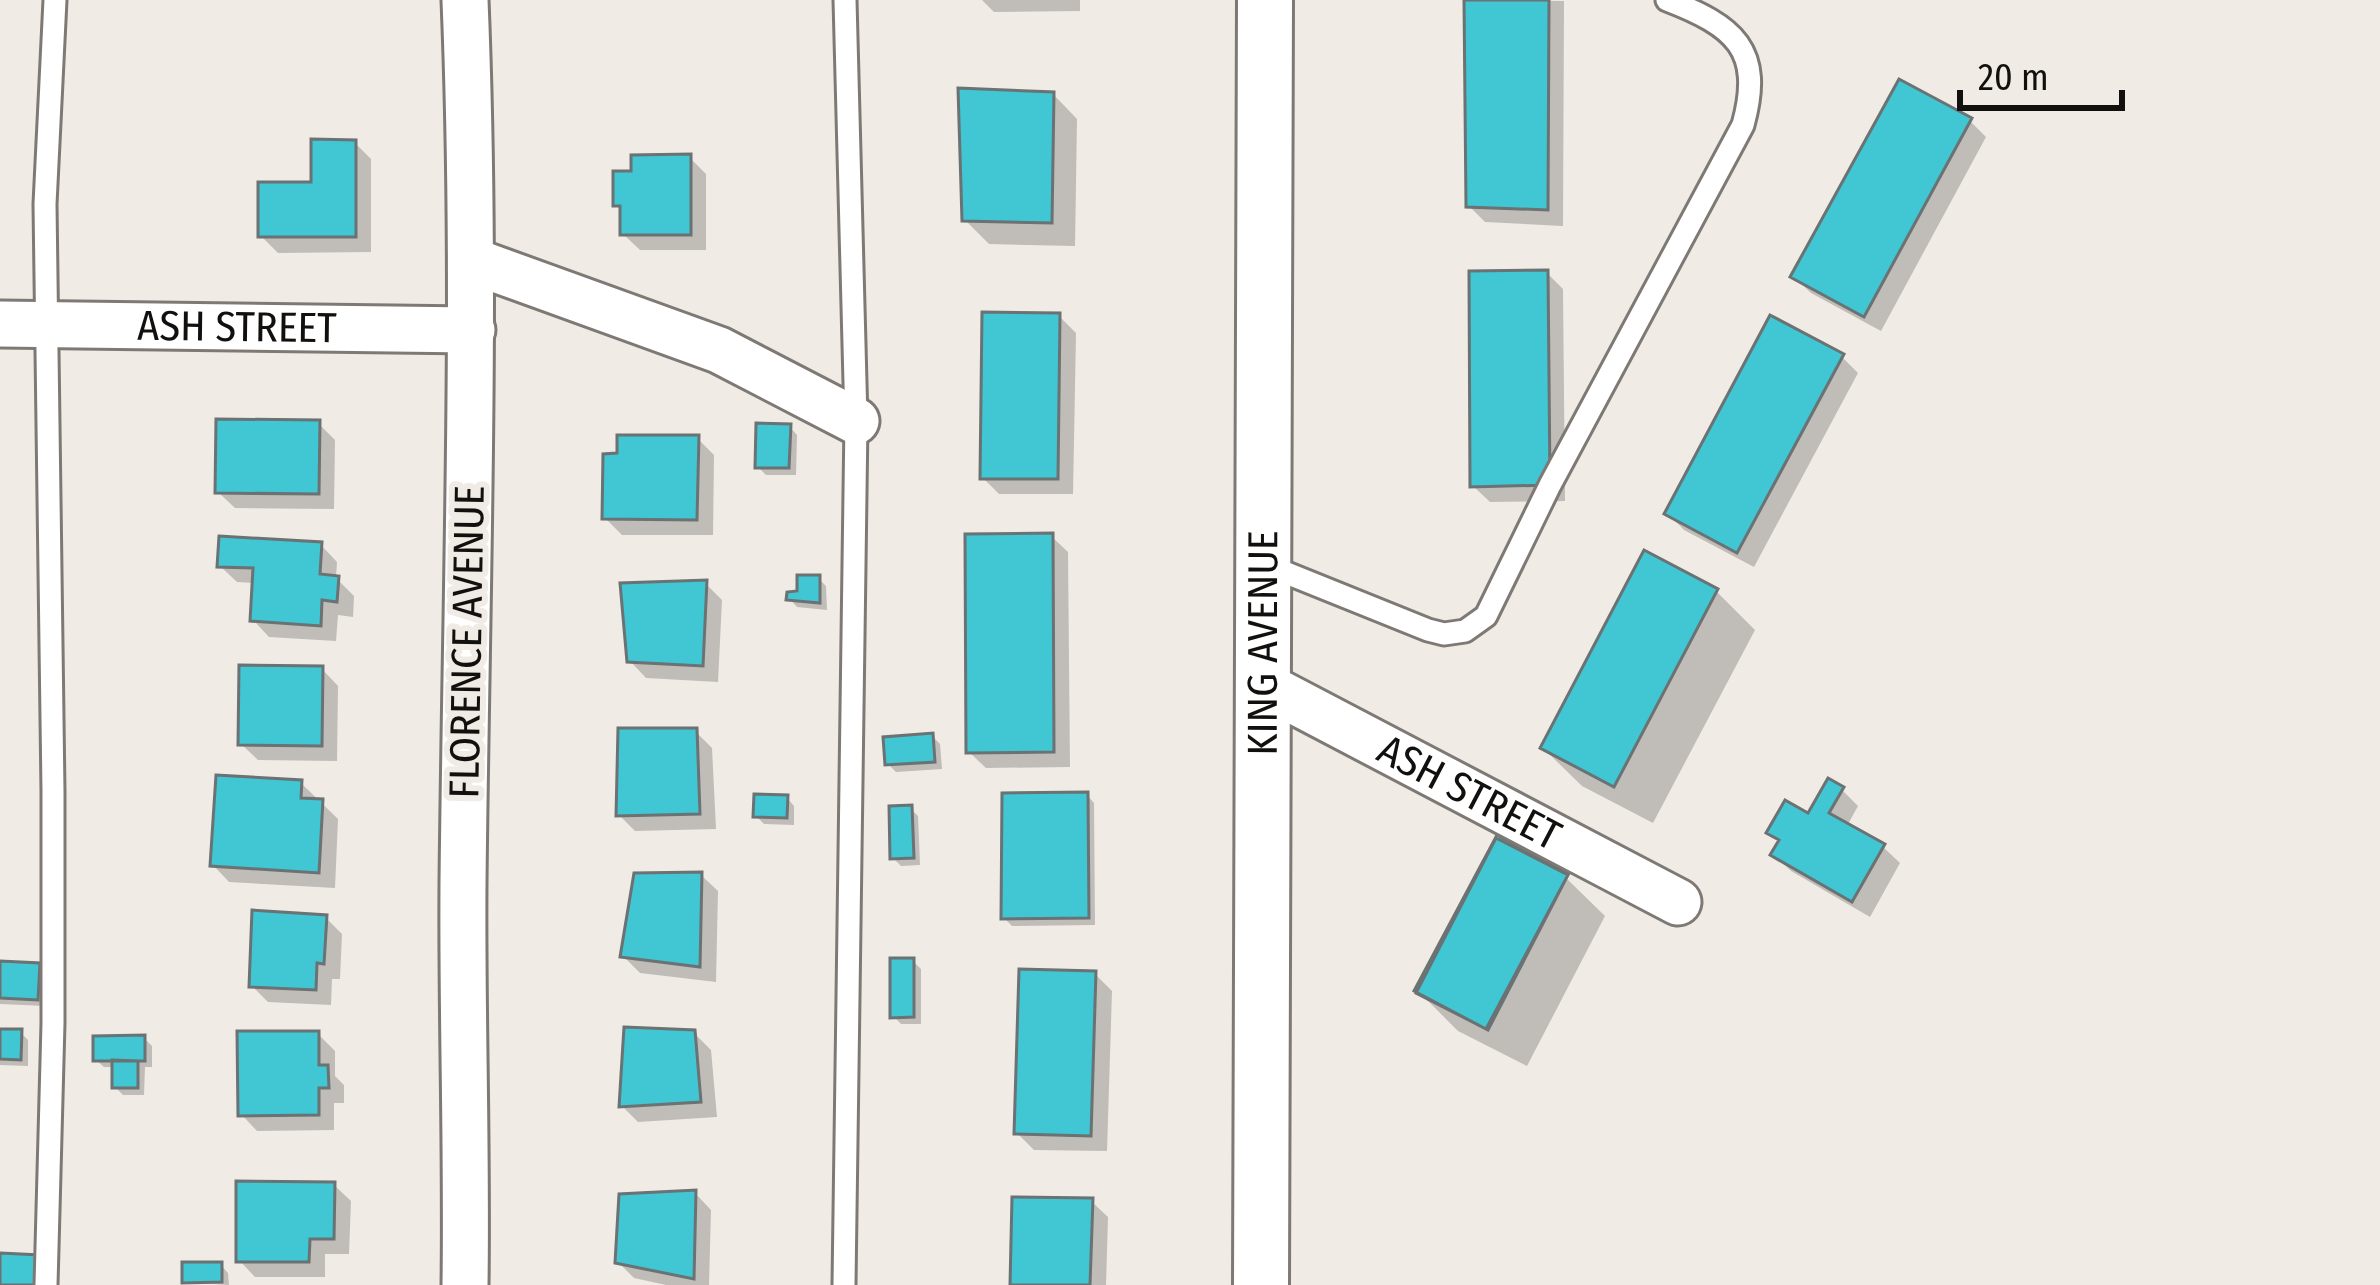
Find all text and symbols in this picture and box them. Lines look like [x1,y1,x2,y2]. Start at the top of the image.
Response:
scale bar [1960,36,2122,110]
text: 20 m [1978,56,2049,100]
street label: ASH STREET [137,301,338,353]
street label: FLORENCE AVENUE [439,485,495,799]
street label: KING AVENUE [1238,530,1288,756]
street label: ASH STREET [1369,724,1570,861]

